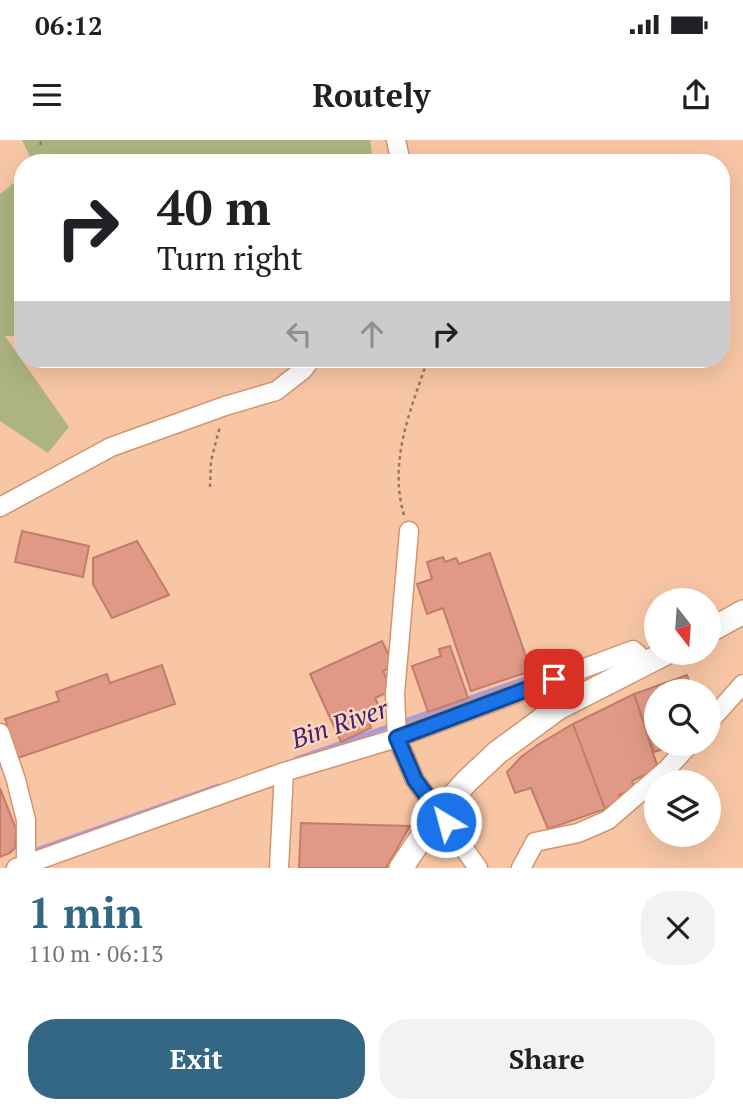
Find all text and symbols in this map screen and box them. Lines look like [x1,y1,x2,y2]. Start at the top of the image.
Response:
text: 06:12 [35,8,103,42]
text: Routely [313,74,430,116]
icon: menu [28,76,66,114]
icon: share [677,76,715,114]
text: 40 m [157,174,271,239]
icon: right [42,182,133,273]
text: Turn right [157,237,303,279]
icon: left [280,315,318,353]
icon: ahead [353,315,391,353]
icon: right [426,315,464,353]
north arrow [644,588,721,665]
map controls [644,588,721,847]
pin [524,649,584,709]
icon: arrive [535,660,573,698]
button: search [644,679,721,756]
water label: Bin River [285,690,393,756]
button: layers [644,770,721,847]
position arrow [409,785,483,859]
text: 1 min [28,884,143,940]
button: close [641,891,715,965]
text: 110 m · 06:13 [28,938,163,969]
button: Exit [28,1019,365,1099]
button: Share [379,1019,715,1099]

